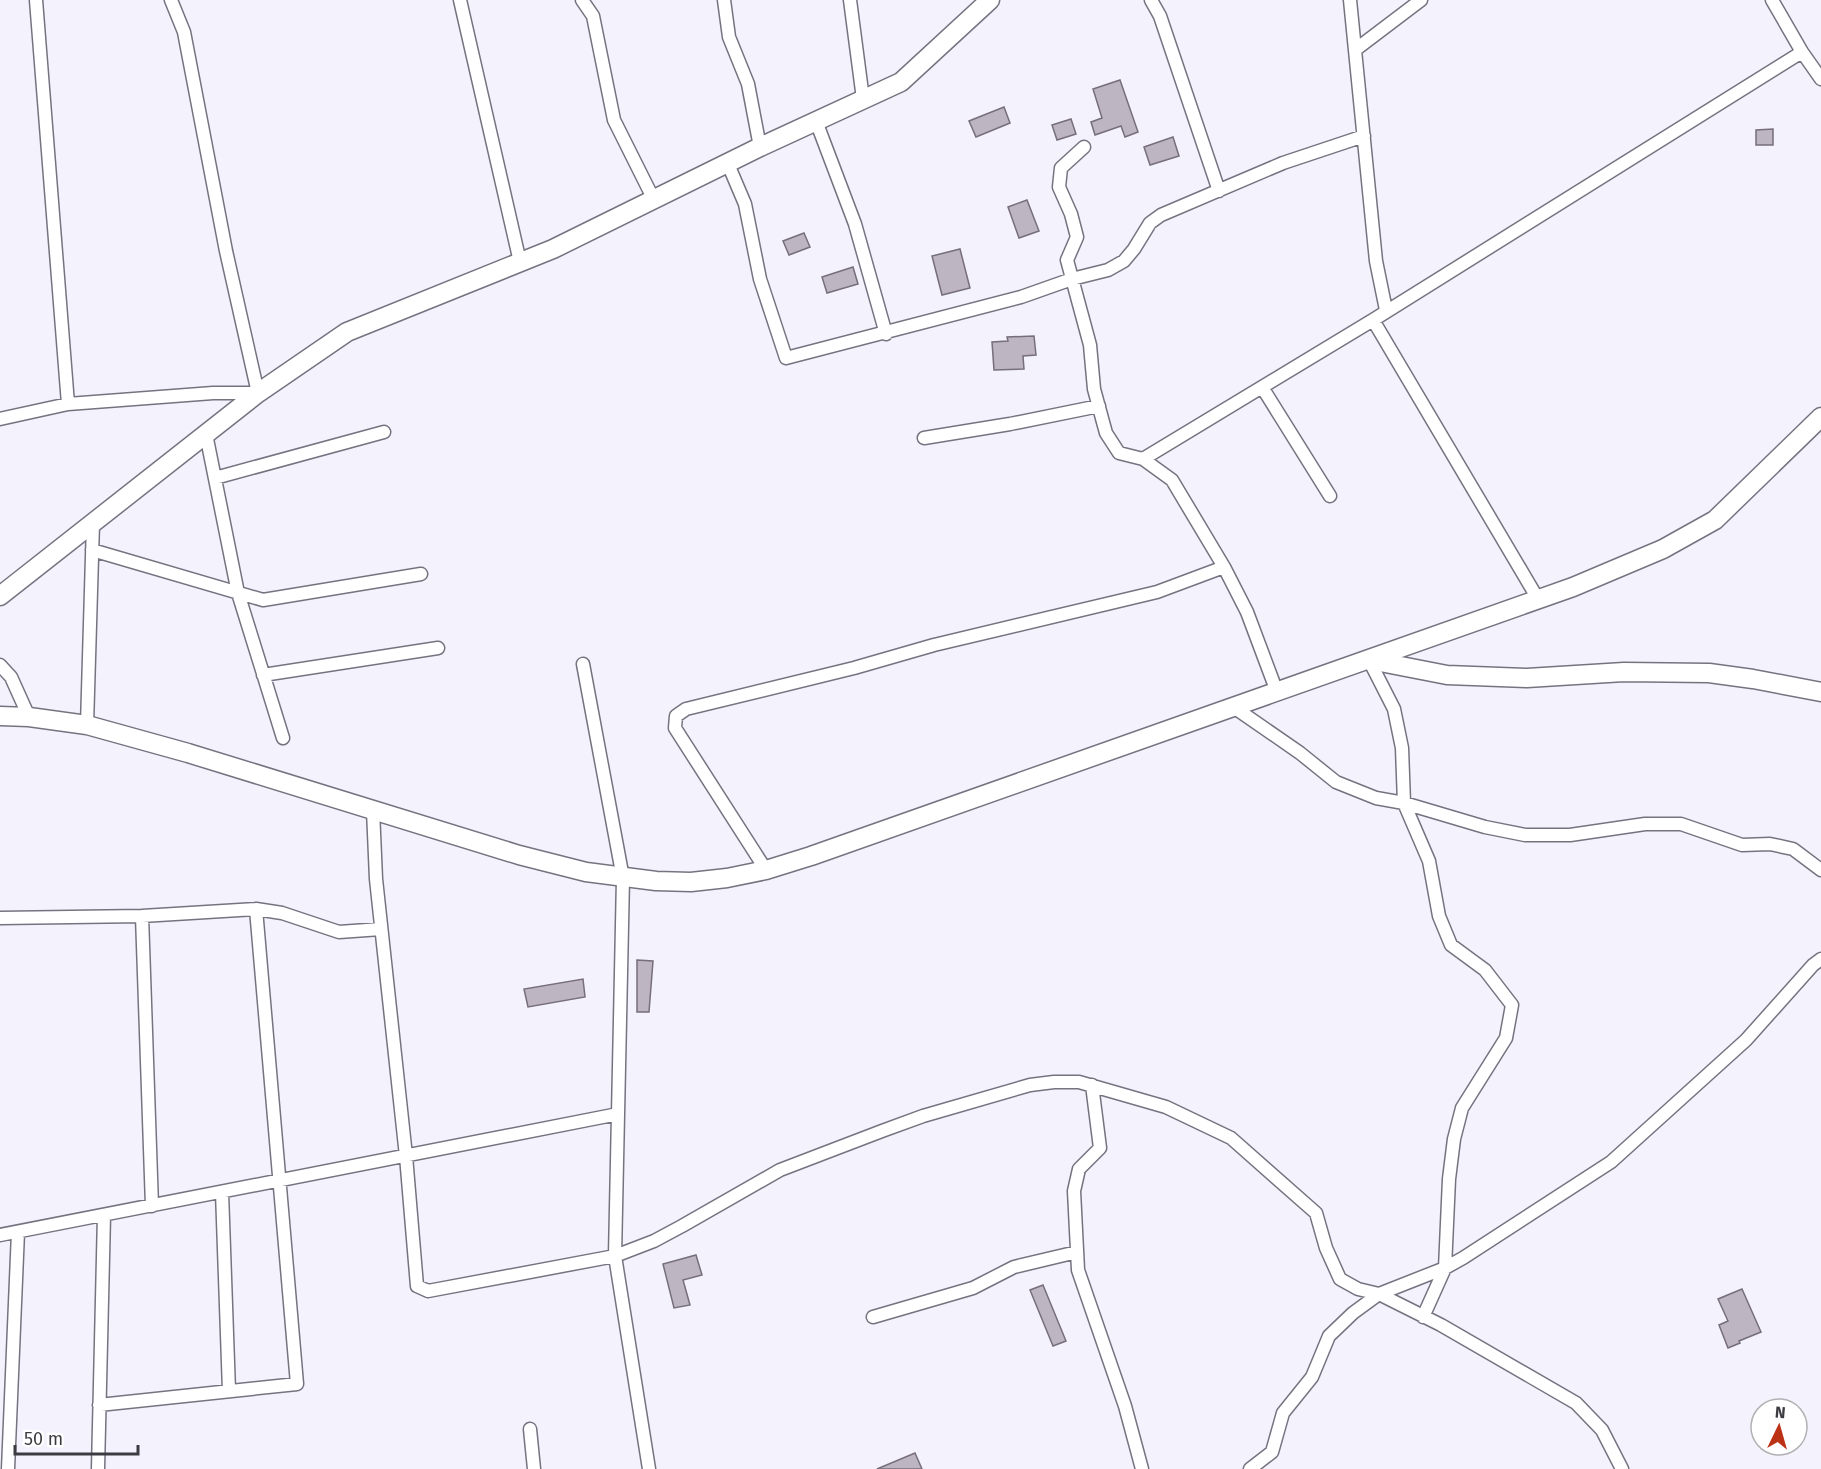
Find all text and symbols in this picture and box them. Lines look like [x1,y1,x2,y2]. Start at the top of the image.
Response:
north arrow [1749,1397,1809,1457]
text: N [1774,1403,1786,1422]
scale bar [15,1418,138,1456]
text: 50 m [24,1428,63,1450]

